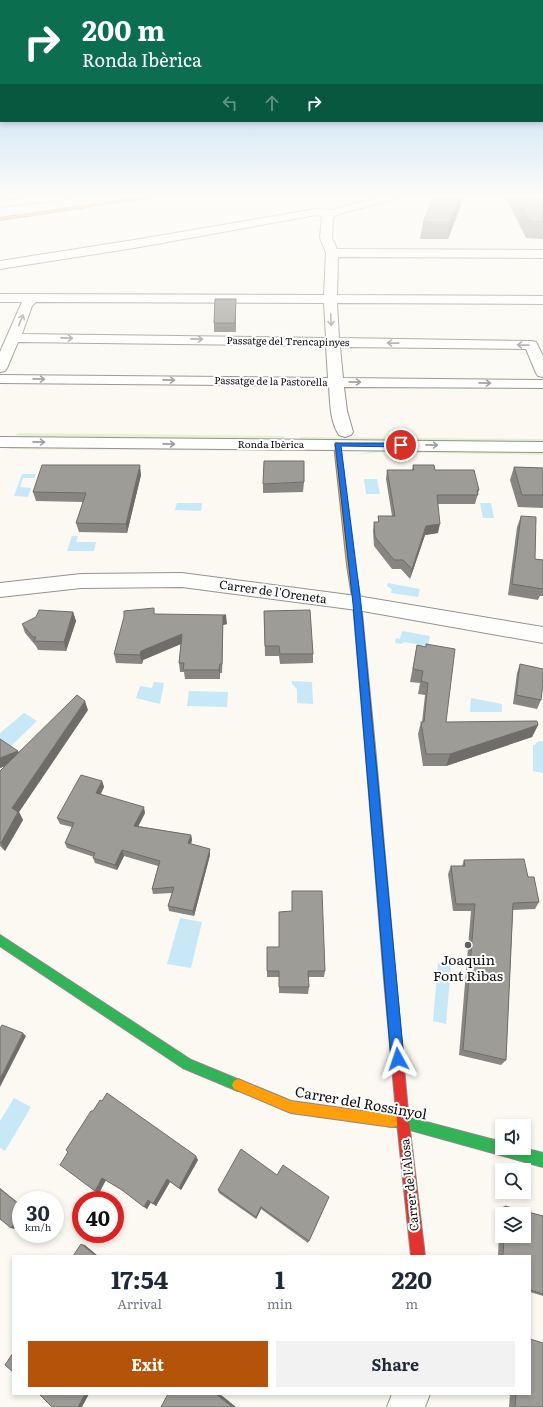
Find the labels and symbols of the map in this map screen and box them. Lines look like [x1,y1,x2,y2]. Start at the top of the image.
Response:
one-way arrow [328,313,335,326]
one-way arrow [18,314,26,326]
street label: Passatge del Trencapinyes [226,332,350,349]
one-way arrow [60,334,73,342]
one-way arrow [190,336,203,343]
one-way arrow [387,339,400,346]
one-way arrow [517,341,530,349]
street label: Passatge de la Pastorella [214,372,328,389]
one-way arrow [32,375,45,383]
one-way arrow [162,376,175,384]
one-way arrow [348,378,361,386]
one-way arrow [478,379,491,387]
pin [384,428,418,462]
street label: Ronda Ibèrica [238,436,305,451]
one-way arrow [32,438,45,446]
one-way arrow [162,440,175,447]
one-way arrow [425,442,438,449]
street label: Carrer de l'Oreneta [218,575,329,608]
marker: Joaquin Font Ribas [463,940,473,950]
place label: Joaquin Font Ribas [433,949,503,985]
position arrow [377,1038,419,1080]
street label: Carrer del Rossinyol [294,1081,429,1124]
street label: Carrer de l'Alosa [395,1137,423,1232]
speed limit sign: 40 [72,1191,124,1243]

